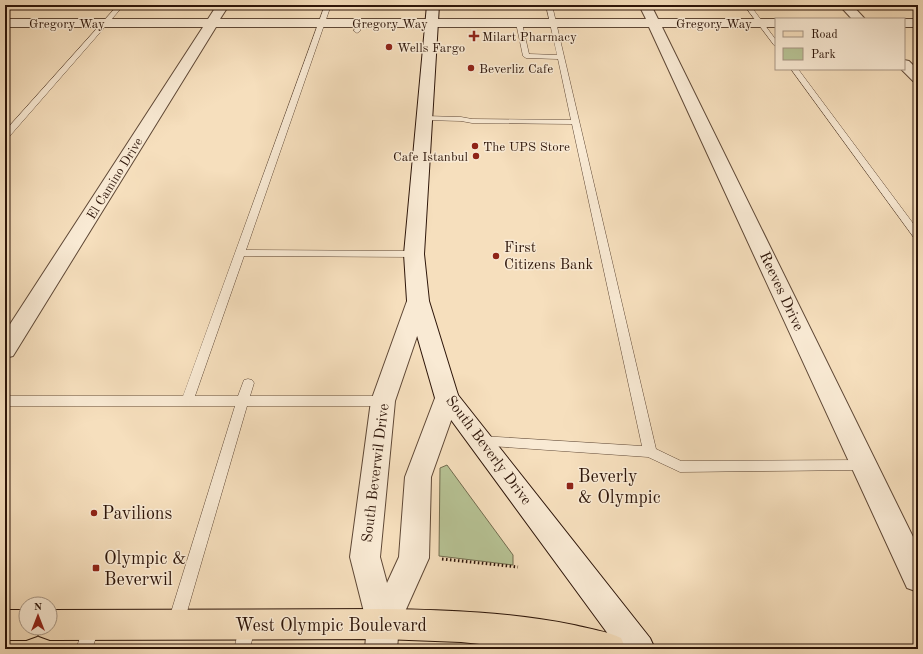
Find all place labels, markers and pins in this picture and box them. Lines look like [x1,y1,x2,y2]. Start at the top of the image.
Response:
marker: Milart Pharmacy [469,31,479,41]
place label: Milart Pharmacy [482,31,577,44]
marker: Wells Fargo [384,42,394,52]
place label: Wells Fargo [397,42,465,55]
marker: Beverliz Cafe [466,63,476,73]
place label: Beverliz Cafe [479,63,553,76]
marker: The UPS Store [470,141,480,151]
place label: The UPS Store [483,141,570,154]
place label: Cafe Istanbul [393,151,468,164]
marker: Cafe Istanbul [471,151,481,161]
place label: First Citizens Bank [504,241,594,273]
marker: First Citizens Bank [491,251,501,261]
place label: Beverly & Olympic [578,468,661,507]
marker: Beverly & Olympic [565,481,575,491]
place label: Pavilions [102,505,173,523]
marker: Pavilions [89,508,99,518]
place label: Olympic & Beverwil [104,550,187,589]
marker: Olympic & Beverwil [91,563,101,573]

